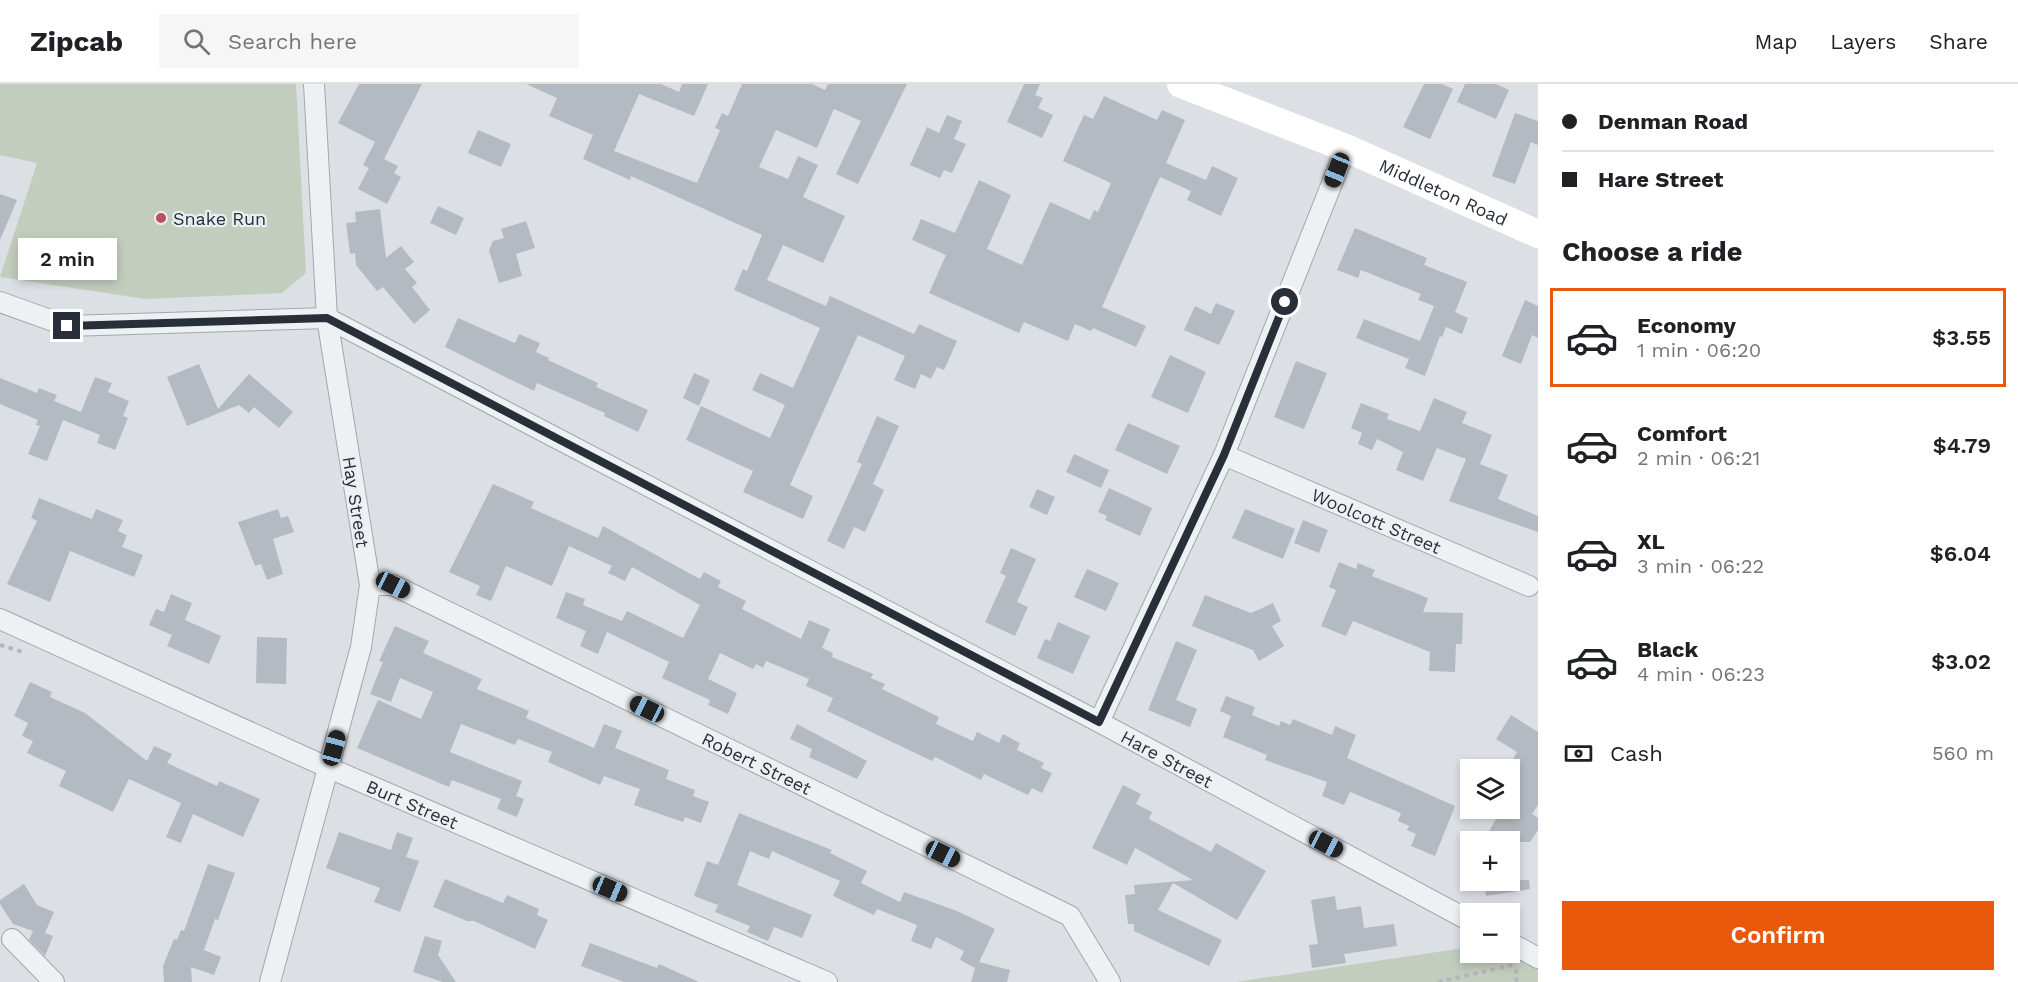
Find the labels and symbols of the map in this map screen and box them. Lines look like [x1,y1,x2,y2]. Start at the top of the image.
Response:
car [1322,150,1352,190]
street label: Middleton Road [1376,154,1511,230]
place label: Snake Run [173,208,266,229]
marker: Snake Run [154,211,168,225]
callout: 2 min [17,239,116,281]
route start [1271,288,1298,315]
route end [53,312,80,339]
street label: Hay Street [338,455,374,549]
street label: Woolcott Street [1309,483,1445,558]
car [373,569,413,601]
car [627,693,667,725]
street label: Hare Street [1118,725,1217,792]
street label: Robert Street [699,727,815,799]
car [321,728,347,768]
street label: Burt Street [363,775,462,833]
car [1306,828,1346,860]
car [923,838,963,870]
car [590,874,630,904]

